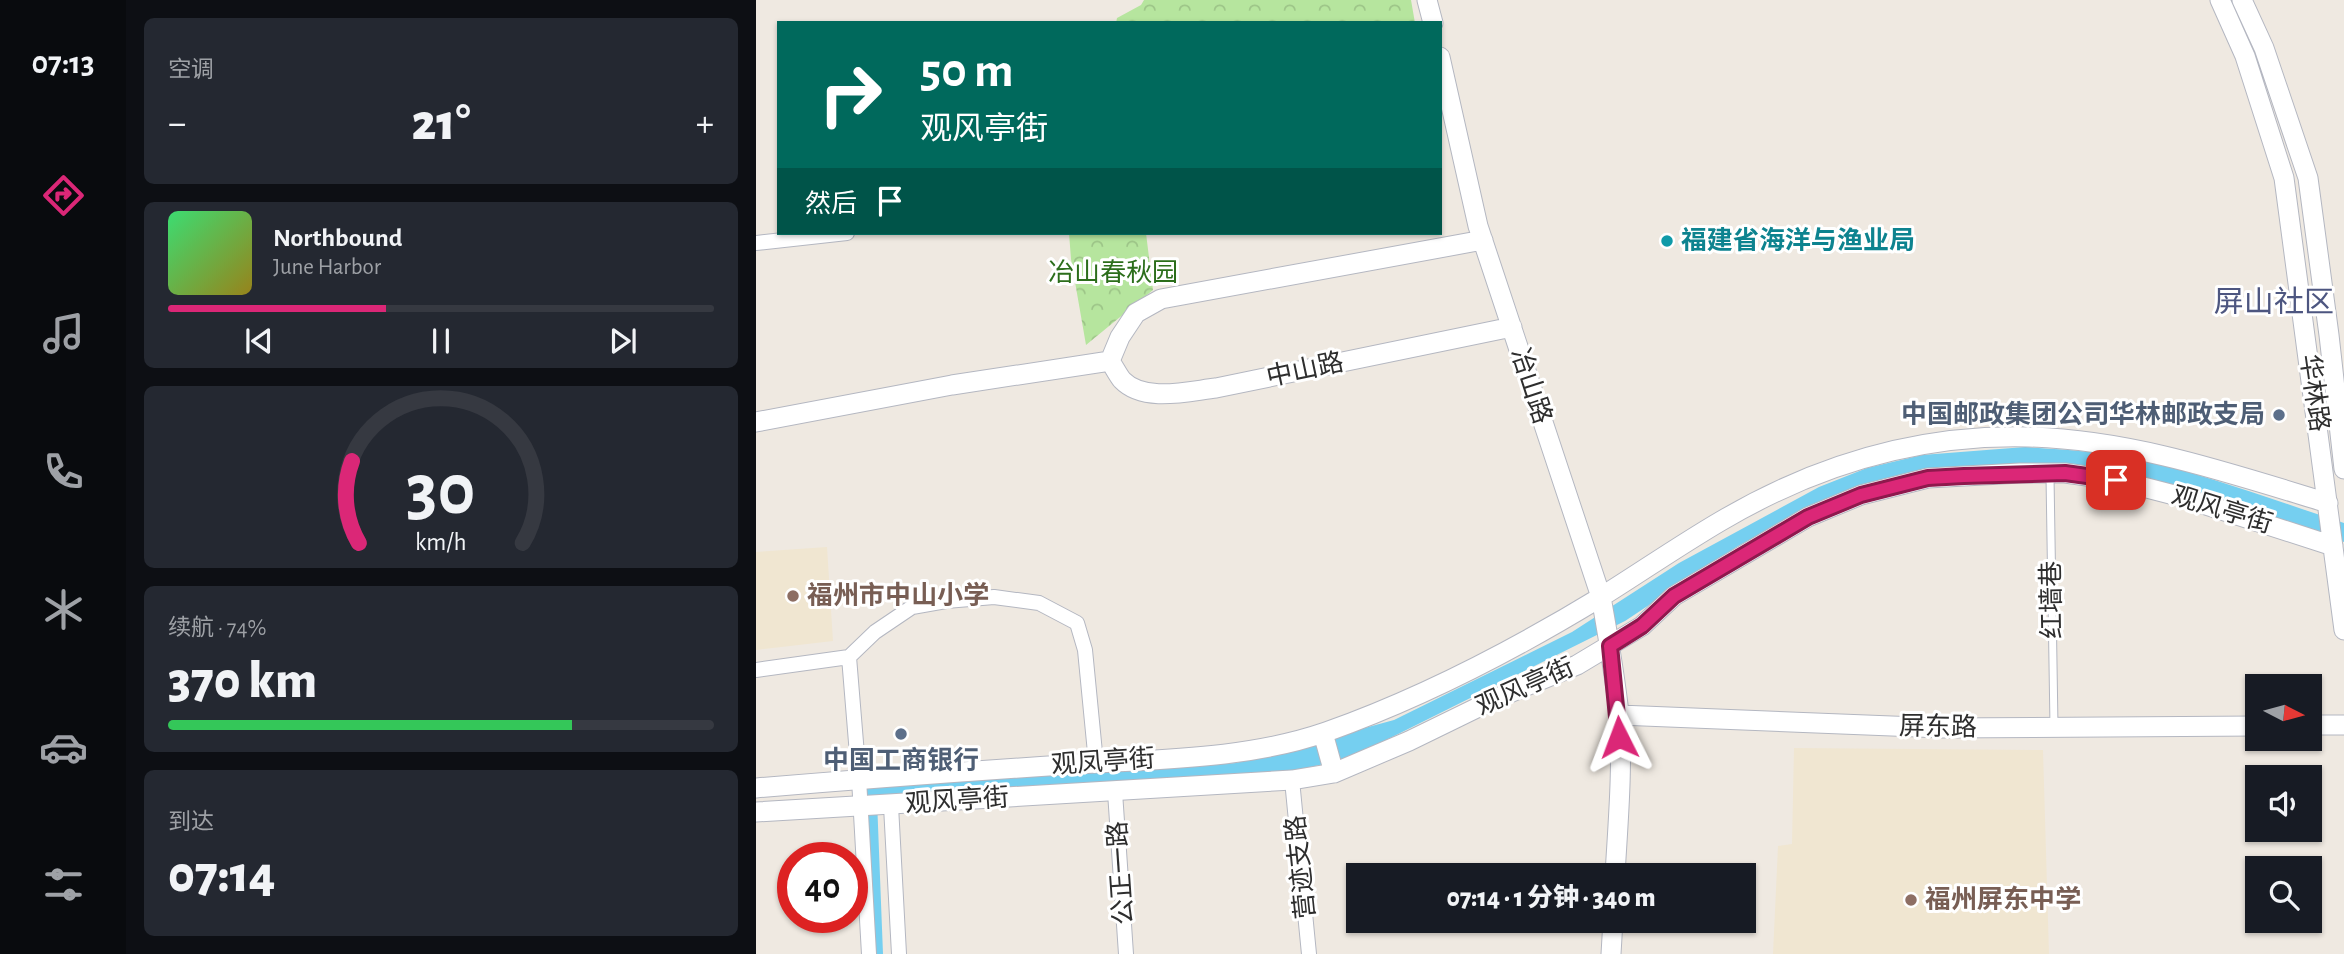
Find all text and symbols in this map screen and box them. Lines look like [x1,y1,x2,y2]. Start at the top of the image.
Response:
text: 07:13 [31,47,95,79]
text: 50 m [920,47,1014,96]
icon: right [805,49,896,140]
text: 空调 [168,59,214,82]
text: 21° [411,97,471,149]
text: − [168,105,186,143]
text: + [696,105,714,143]
text: 观风亭街 [920,113,1048,145]
icon: directions [39,171,88,220]
icon: arrive [871,182,909,220]
text: 然后 [805,191,857,217]
text: Northbound [273,225,402,251]
place label: 福建省海洋与渔业局 [1681,226,1915,254]
marker: 福建省海洋与渔业局 [1659,233,1675,249]
text: June Harbor [273,256,381,279]
park label: 冶山春秋园 [1048,259,1178,286]
district label: 屏山社区 [2214,286,2334,318]
icon: music [39,309,88,358]
icon: previous [240,322,278,360]
icon: pause [422,322,460,360]
icon: next [604,322,642,360]
street label: 冶山路 [1507,345,1556,427]
street label: 中山路 [1264,348,1346,391]
street label: 华林路 [2296,352,2333,433]
place label: 中国邮政集团公司华林邮政支局 [1901,400,2265,428]
marker: 中国邮政集团公司华林邮政支局 [2271,407,2287,423]
icon: phone [39,447,88,496]
pin [2086,450,2146,510]
text: 30 [406,455,476,528]
icon: arrive [2097,461,2135,499]
street label: 观风亭街 [2168,481,2276,538]
text: km/h [415,530,467,555]
street label: 红墙巷 [2036,561,2066,639]
place label: 福州市中山小学 [807,581,989,609]
icon: climate [39,585,88,634]
marker: 福州市中山小学 [785,588,801,604]
text: 续航 · 74% [168,617,266,640]
street label: 观风亭街 [1472,653,1578,720]
text: 370 km [168,655,317,707]
north arrow [2245,674,2322,751]
map controls [2245,674,2322,933]
position arrow [1582,700,1656,774]
street label: 屏东路 [1899,712,1977,741]
icon: car [39,723,88,772]
marker: 中国工商银行 [893,726,909,742]
street label: 观凤亭街 [1050,744,1156,779]
place label: 中国工商银行 [823,746,979,774]
button: sound [2245,765,2322,842]
street label: 观风亭街 [904,783,1010,818]
text: 到达 [168,811,214,834]
street label: 营迹支路 [1282,814,1319,920]
street label: 公正一路 [1103,820,1138,926]
speed limit sign: 40 [777,842,868,933]
text: 07:14 [168,849,276,901]
button: search [2245,856,2322,933]
icon: filters [39,860,88,909]
text: 07:14 · 1 分钟 · 340 m [1446,885,1656,911]
place label: 福州屏东中学 [1925,885,2081,913]
marker: 福州屏东中学 [1903,892,1919,908]

